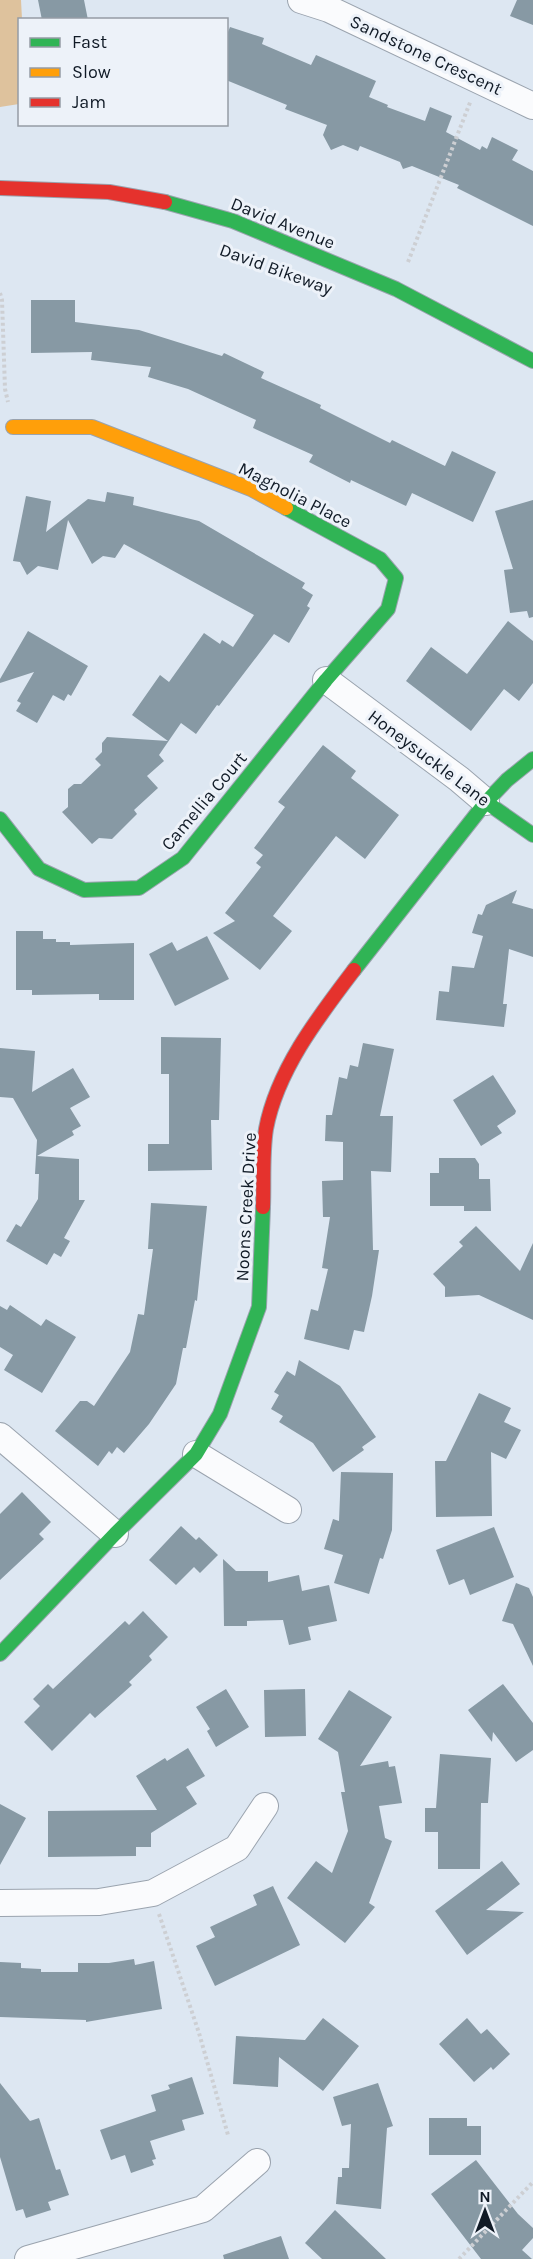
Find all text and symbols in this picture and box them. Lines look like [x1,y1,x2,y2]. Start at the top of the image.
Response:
street label: Sandstone Crescent [347,10,506,100]
legend [18,18,228,126]
text: Fast [72,31,107,53]
text: Slow [72,61,111,83]
text: Jam [72,91,106,113]
street label: David Avenue [228,192,338,254]
street label: David Bikeway [217,238,336,300]
street label: Magnolia Place [235,457,355,533]
street label: Honeysuckle Lane [364,705,494,811]
street label: Camellia Court [156,747,252,855]
street label: Noons Creek Drive [231,1132,261,1282]
north arrow [455,2181,515,2241]
text: N [479,2187,491,2206]

